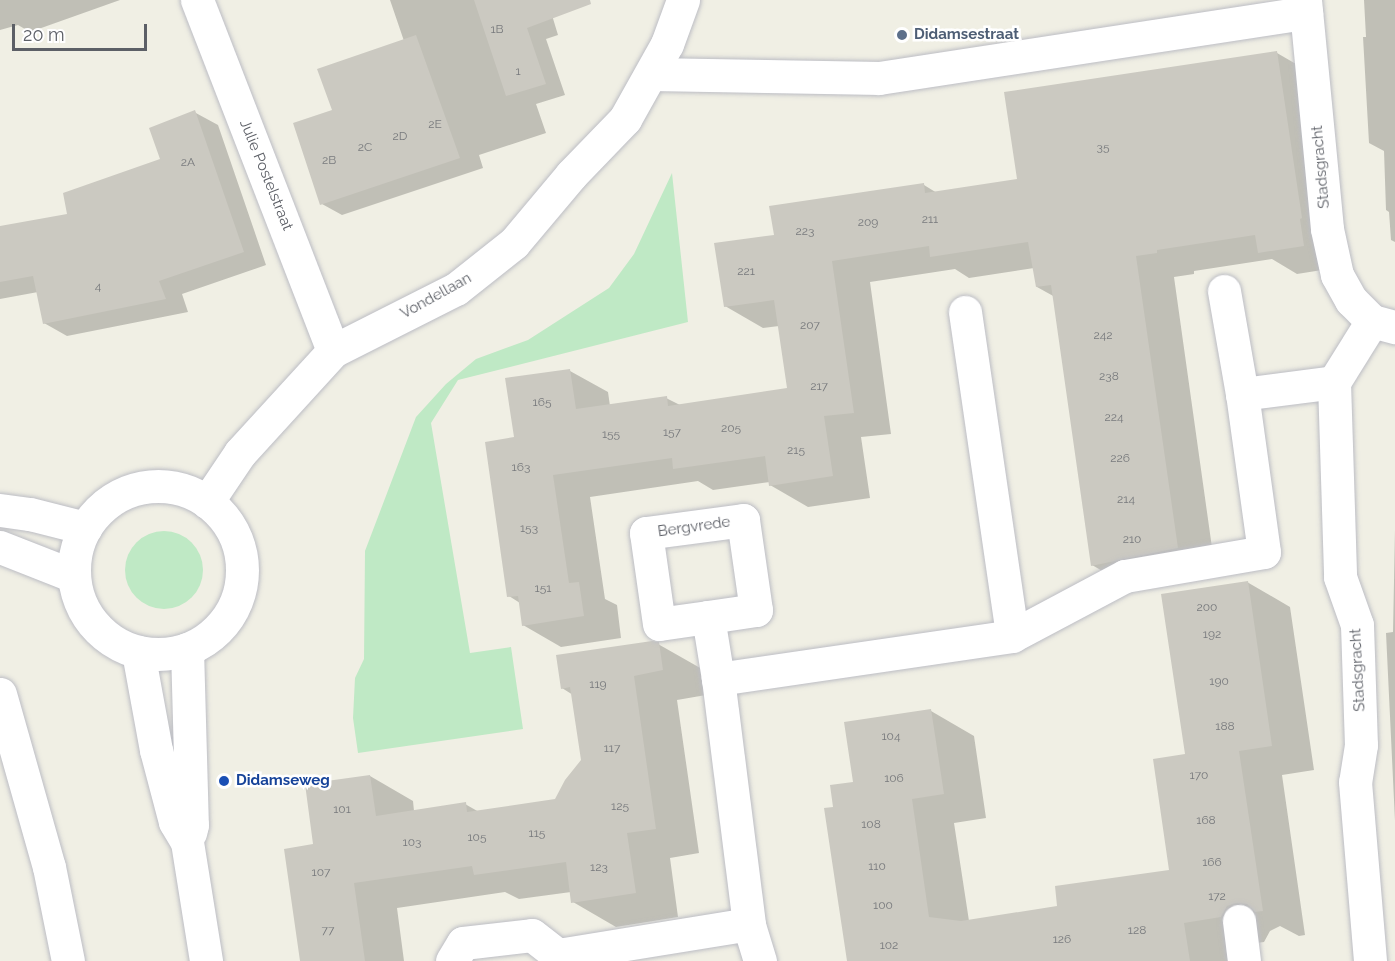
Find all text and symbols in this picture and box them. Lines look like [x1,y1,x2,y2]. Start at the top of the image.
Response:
scale bar [15,12,150,50]
house number: 1B [490,23,504,37]
text: 20 m [23,24,65,45]
place label: Didamsestraat [914,26,1019,44]
marker: Didamsestraat [895,28,909,42]
house number: 1 [515,65,521,79]
street label: Julie Postelstraat [236,117,296,233]
house number: 2E [428,118,442,132]
street label: Stadsgracht [1308,125,1334,209]
house number: 2D [393,130,407,144]
house number: 2C [358,141,372,155]
house number: 35 [1097,141,1109,155]
house number: 2B [322,154,336,168]
house number: 2A [181,156,195,170]
house number: 211 [922,213,938,227]
house number: 209 [858,216,878,230]
house number: 223 [796,225,814,239]
house number: 221 [737,265,755,279]
street label: Vondellaan [397,269,475,323]
house number: 4 [95,280,101,294]
house number: 207 [800,319,820,333]
house number: 242 [1093,329,1113,343]
house number: 238 [1099,370,1119,384]
house number: 217 [810,380,828,394]
house number: 165 [533,396,551,410]
house number: 224 [1104,411,1124,425]
house number: 205 [721,422,741,436]
house number: 157 [663,426,681,440]
house number: 155 [602,428,620,442]
house number: 215 [787,444,805,458]
house number: 226 [1110,452,1130,466]
house number: 163 [512,461,530,475]
house number: 214 [1117,493,1135,507]
street label: Bergvrede [657,513,731,541]
house number: 153 [520,522,538,536]
house number: 210 [1123,533,1141,547]
house number: 151 [535,582,551,596]
house number: 200 [1197,601,1217,615]
house number: 192 [1203,628,1221,642]
street label: Stadsgracht [1347,628,1369,712]
house number: 190 [1209,675,1229,689]
house number: 119 [589,678,607,692]
house number: 188 [1215,720,1235,734]
house number: 104 [881,730,901,744]
house number: 117 [604,742,620,756]
house number: 170 [1190,769,1208,783]
place label: Didamseweg [236,772,330,790]
house number: 106 [884,772,904,786]
marker: Didamseweg [217,774,231,788]
house number: 125 [611,800,629,814]
house number: 101 [333,803,351,817]
house number: 168 [1196,814,1216,828]
house number: 108 [861,818,881,832]
house number: 115 [529,827,545,841]
house number: 105 [467,831,487,845]
house number: 103 [403,836,421,850]
house number: 166 [1202,856,1222,870]
house number: 110 [868,860,886,874]
house number: 123 [590,861,608,875]
house number: 107 [312,866,330,880]
house number: 172 [1208,890,1226,904]
house number: 100 [873,899,893,913]
house number: 77 [322,924,334,938]
house number: 128 [1128,924,1146,938]
house number: 126 [1053,933,1071,947]
house number: 102 [880,939,898,953]

